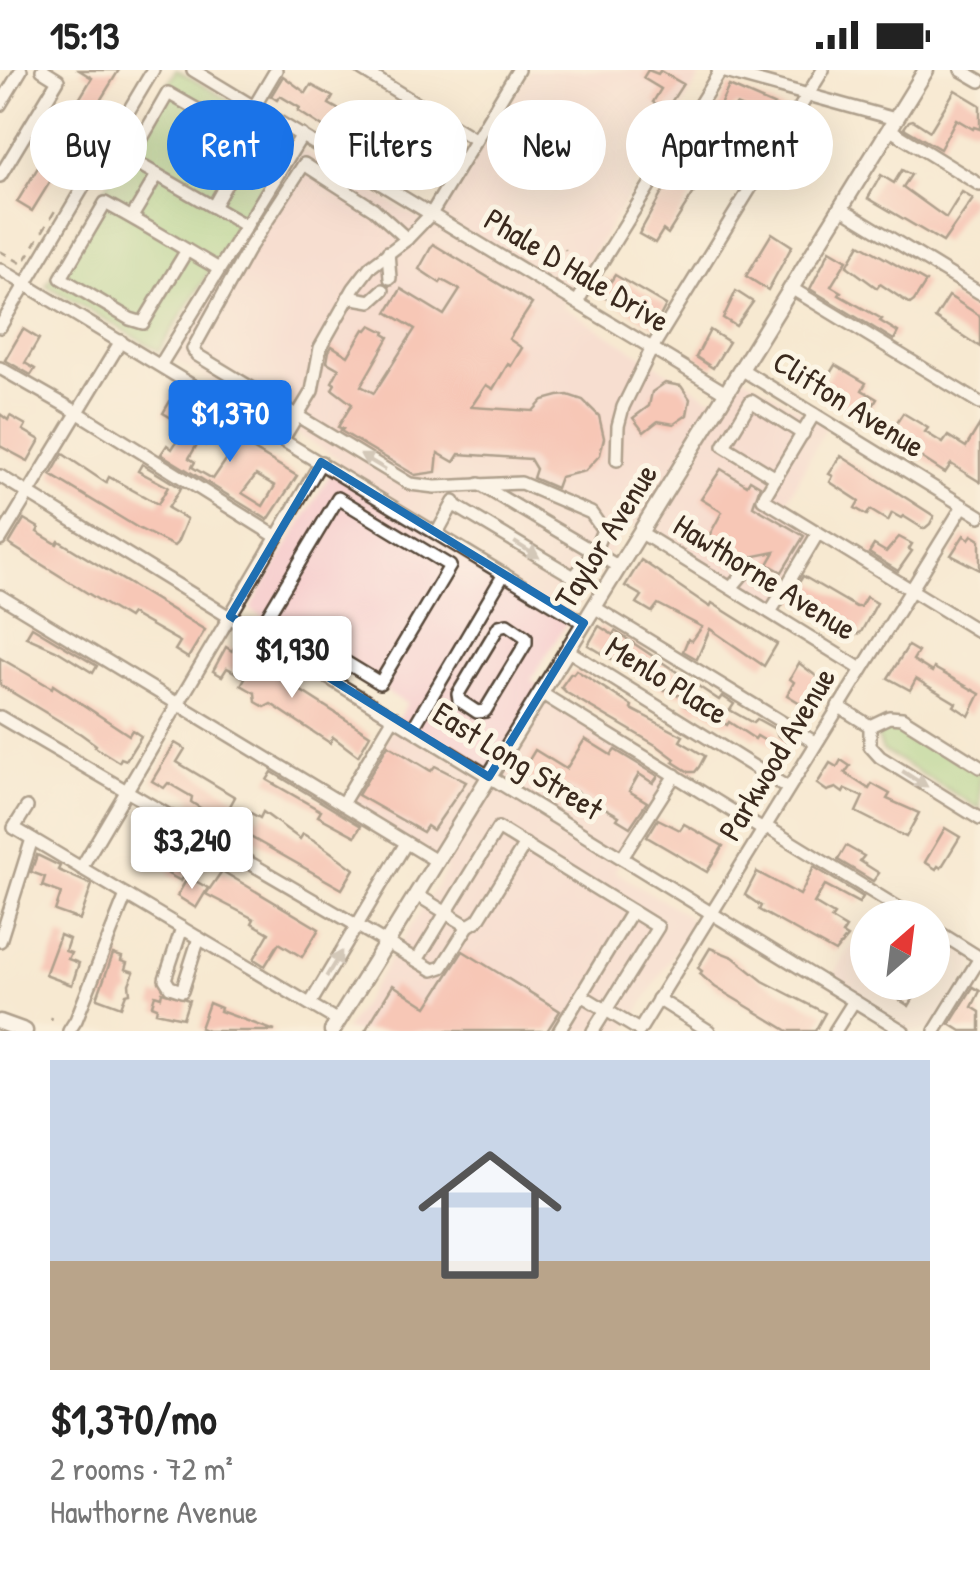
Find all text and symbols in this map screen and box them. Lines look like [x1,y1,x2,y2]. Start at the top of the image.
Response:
text: 15:13 [50,9,120,61]
chip: Buy [30,100,147,190]
chip: Rent [167,100,294,190]
chip: Filters [314,100,467,190]
chip: New [487,100,606,190]
chip: Apartment [626,100,833,190]
street label: Phale D Hale Drive [477,197,678,342]
street label: Clifton Avenue [765,340,934,467]
pin: $1,370 [149,380,311,465]
text: $1,370 [191,391,269,434]
one-way arrow [359,454,387,471]
street label: Taylor Avenue [544,455,667,616]
street label: Hawthorne Avenue [666,503,865,650]
one-way arrow [513,541,541,559]
pin: $1,930 [211,616,373,701]
street label: Menlo Place [598,625,737,734]
text: $1,930 [255,627,329,670]
street label: Parkwood Avenue [708,659,845,848]
street label: East Long Street [425,691,612,830]
one-way arrow [901,770,929,787]
pin: $3,240 [111,807,273,892]
text: $3,240 [153,818,231,861]
north arrow [850,900,950,1000]
map controls [850,900,950,1000]
one-way arrow [325,950,342,978]
icon: home [400,1125,580,1305]
text: $1,370/mo [50,1390,217,1447]
text: 2 rooms · 72 m² [50,1447,233,1490]
text: Hawthorne Avenue [50,1490,258,1533]

